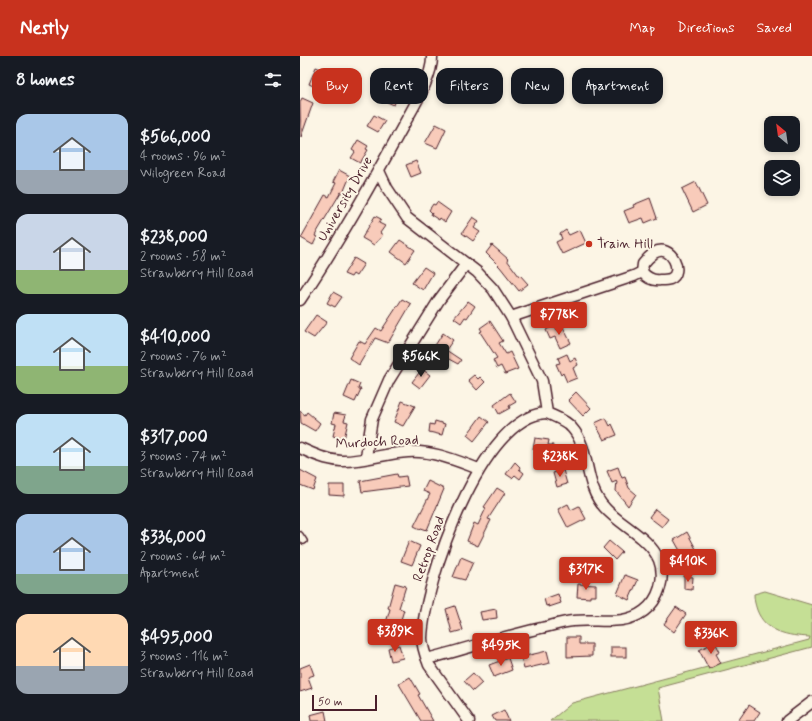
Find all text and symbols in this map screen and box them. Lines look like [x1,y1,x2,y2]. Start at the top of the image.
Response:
text: Nestly [20,16,69,41]
text: Map [629,19,655,37]
text: Directions [677,19,735,37]
text: Saved [757,19,792,37]
chip: Buy [312,68,362,104]
chip: Rent [370,68,428,104]
chip: Filters [436,68,503,104]
chip: New [511,68,564,104]
chip: Apartment [572,68,663,104]
text: 8 homes [16,69,75,91]
icon: filters [262,69,284,91]
north arrow [764,116,800,152]
map controls [764,116,800,196]
text: $566,000 [140,126,211,148]
icon: home [48,130,96,178]
text: 4 rooms · 96 m² [140,148,226,165]
street label: University Drive [313,153,377,245]
button: layers [764,160,800,196]
text: Wilogreen Road [140,165,225,182]
text: $238,000 [140,226,208,248]
icon: home [48,230,96,278]
place label: Train Hill [597,235,653,253]
marker: Train Hill [584,239,594,249]
text: 2 rooms · 58 m² [140,248,227,265]
text: Strawberry Hill Road [140,265,254,282]
pin: $778K [531,302,587,336]
text: $778K [540,306,578,323]
text: $410,000 [140,326,211,348]
icon: home [48,330,96,378]
pin: $566K [393,344,449,378]
text: 2 rooms · 76 m² [140,348,227,365]
text: $566K [402,348,440,365]
text: Strawberry Hill Road [140,365,254,382]
text: $317,000 [140,426,208,448]
icon: home [48,430,96,478]
street label: Murdoch Road [335,431,419,453]
pin: $238K [532,444,588,478]
text: 3 rooms · 74 m² [140,448,227,465]
text: $238K [542,448,578,465]
text: Strawberry Hill Road [140,465,254,482]
street label: Retrop Road [409,514,449,584]
text: $336,000 [140,526,206,548]
icon: home [48,530,96,578]
text: 2 rooms · 64 m² [140,548,226,565]
pin: $410K [660,549,716,583]
text: $410K [669,553,707,570]
pin: $317K [558,557,614,591]
text: $317K [568,561,604,578]
text: Apartment [140,565,199,582]
pin: $389K [367,619,423,653]
pin: $336K [683,621,739,655]
text: $389K [377,623,413,640]
text: $336K [694,625,728,642]
text: $495,000 [140,626,213,648]
icon: home [48,630,96,678]
pin: $495K [473,633,529,667]
text: $495K [481,637,521,654]
text: 3 rooms · 116 m² [140,648,229,665]
text: Strawberry Hill Road [140,665,254,682]
scale bar [312,693,377,712]
text: 50 m [318,695,343,709]

